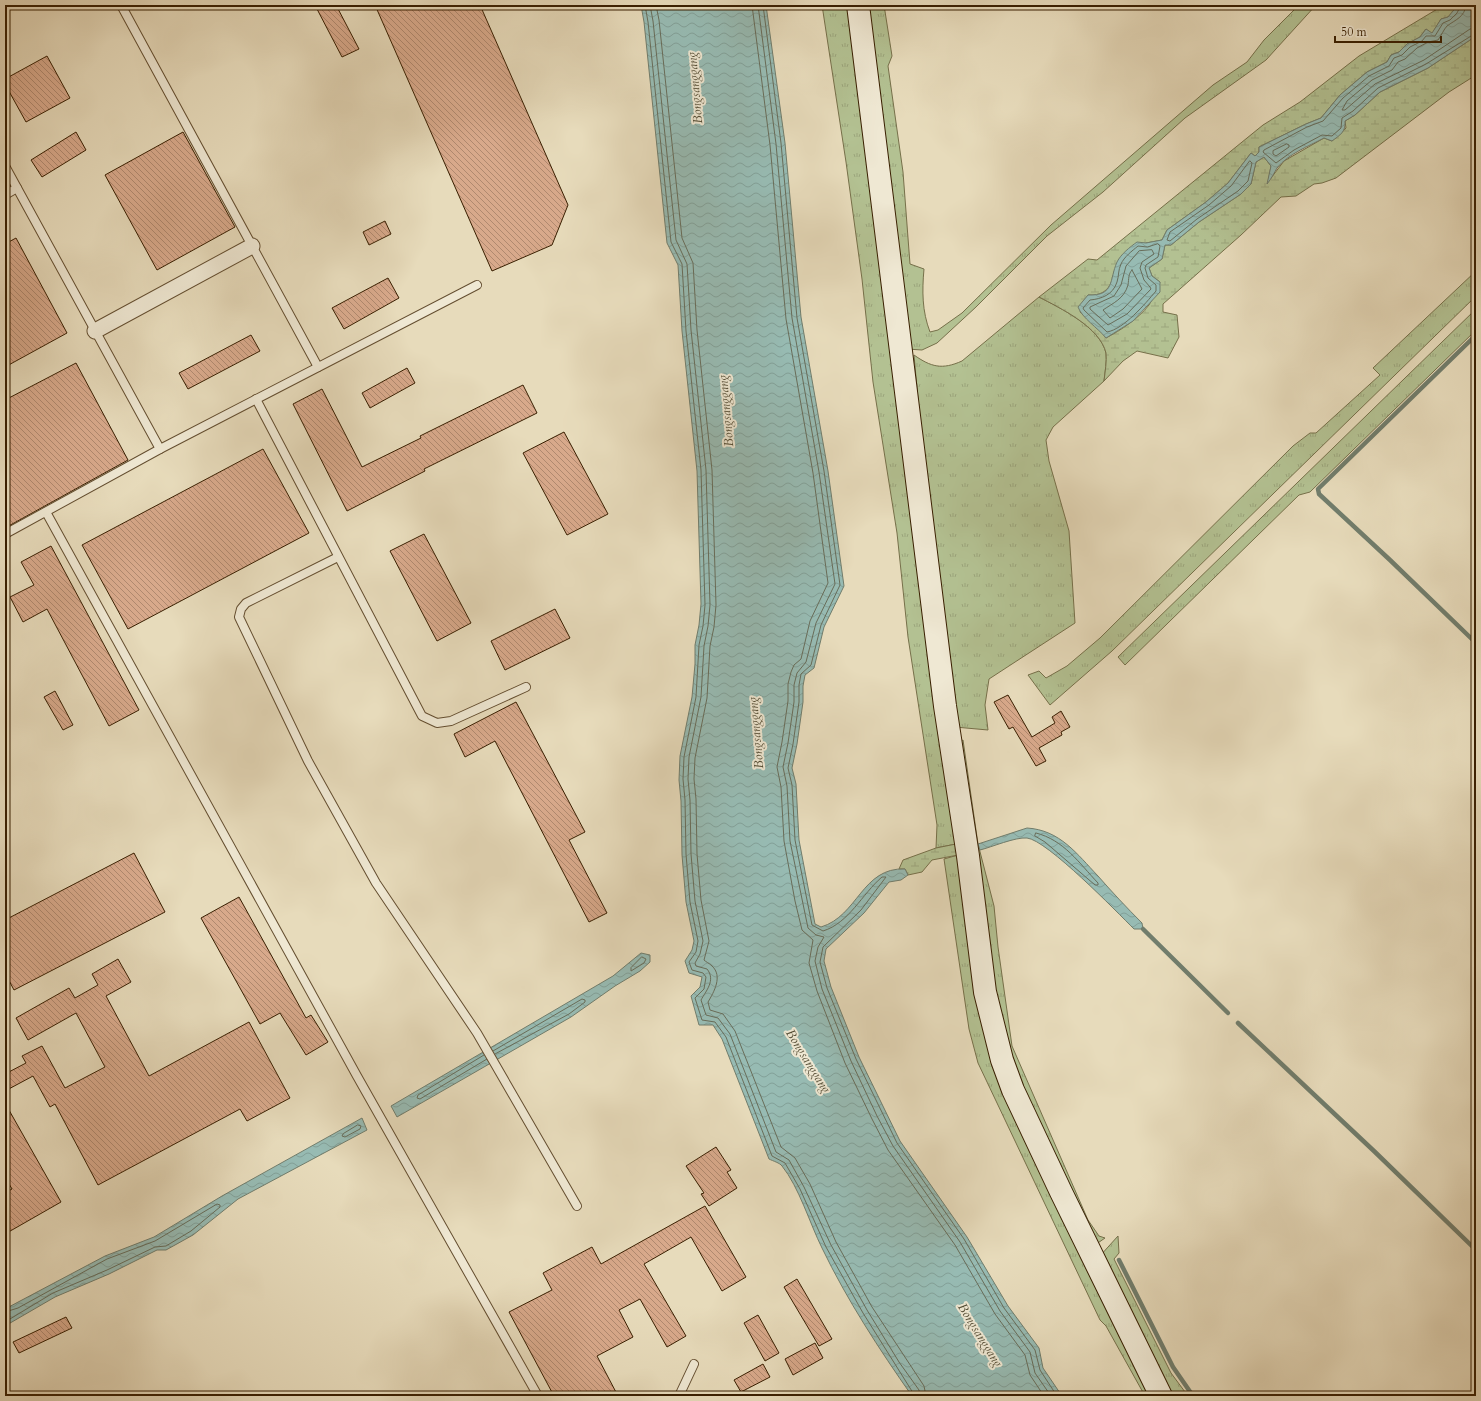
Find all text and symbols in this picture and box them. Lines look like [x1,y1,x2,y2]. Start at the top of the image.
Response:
scale bar [1335,18,1441,44]
text: 50 m [1341,24,1368,40]
water label: Bongsanggang [683,51,707,125]
water label: Bongsanggang [714,374,738,448]
water label: Bongsanggang [744,696,768,770]
water label: Bongsanggang [781,1026,835,1097]
water label: Bongsanggang [953,1300,1007,1371]

